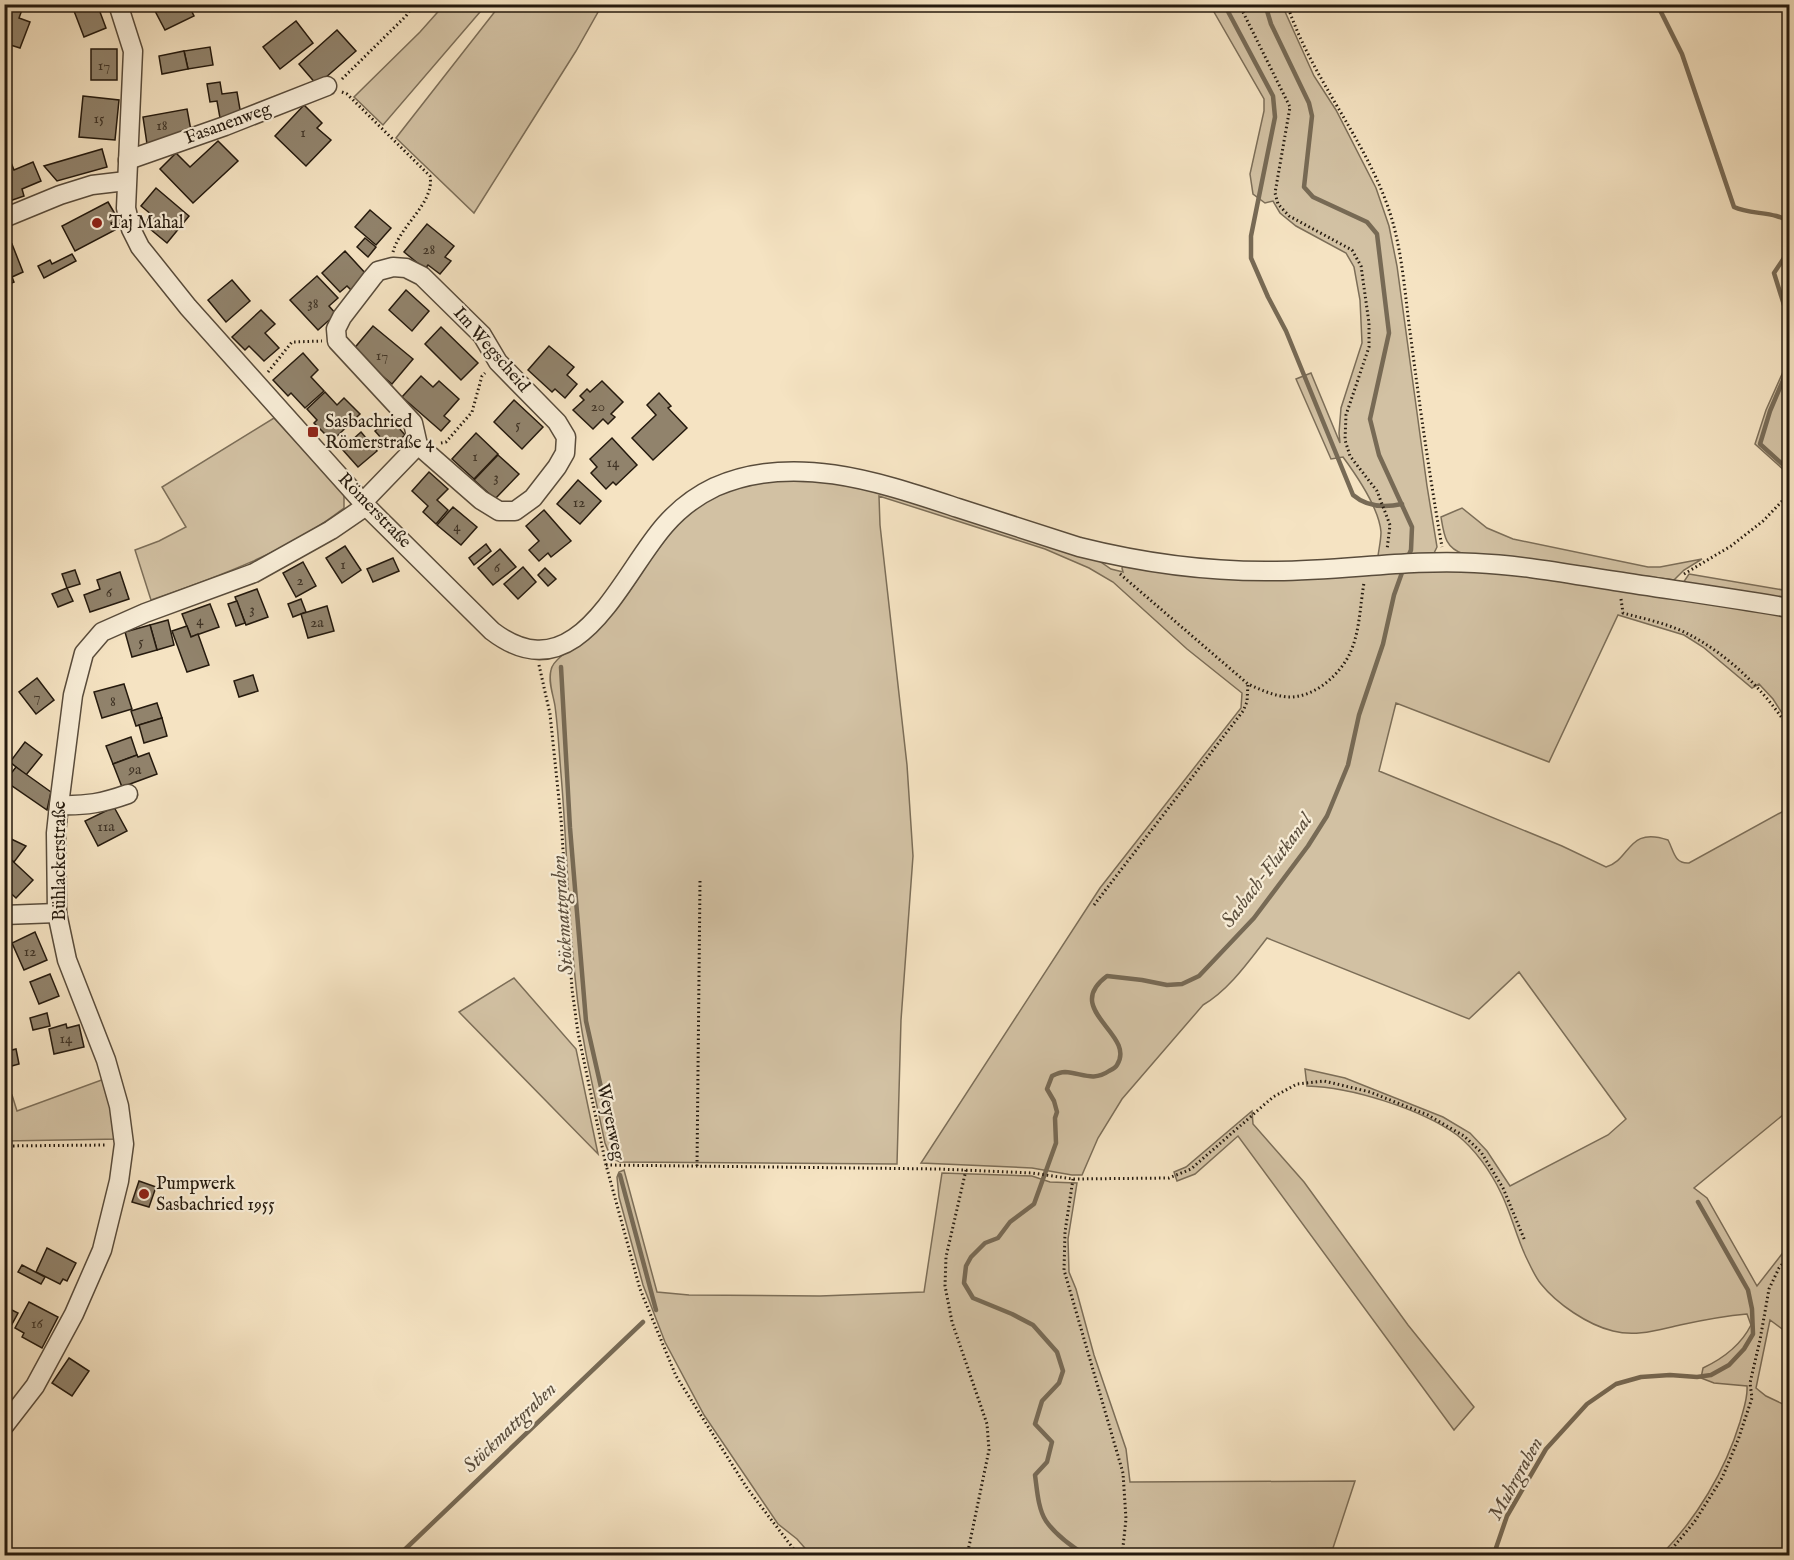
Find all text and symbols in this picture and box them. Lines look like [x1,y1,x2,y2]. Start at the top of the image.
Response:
house number: 17 [98,56,110,75]
street label: Fasanenweg [182,98,274,150]
house number: 15 [93,109,105,128]
house number: 18 [156,116,168,135]
house number: 1 [300,123,306,142]
place label: Taj Mahal [109,212,184,235]
marker: Taj Mahal [90,216,104,230]
house number: 28 [423,240,436,259]
house number: 38 [307,294,319,313]
street label: Im Wegscheid [448,302,535,398]
house number: 17 [376,346,388,365]
house number: 20 [591,397,605,416]
place label: Sasbachried Römerstraße 4 [325,411,434,455]
house number: 5 [515,415,521,434]
marker: Sasbachried Römerstraße 4 [306,425,320,439]
house number: 1 [472,447,478,466]
house number: 14 [607,453,620,472]
street label: Römerstraße [332,468,416,554]
house number: 3 [493,468,499,487]
house number: 12 [573,493,585,512]
house number: 4 [453,517,461,536]
house number: 1 [340,555,346,574]
house number: 6 [494,558,501,577]
house number: 2 [296,571,304,590]
house number: 6 [106,583,113,602]
house number: 3 [249,600,255,619]
house number: 4 [196,611,204,630]
house number: 2a [310,613,324,632]
house number: 5 [138,632,144,651]
house number: 7 [33,687,41,706]
house number: 8 [110,692,116,711]
house number: 9a [127,760,142,779]
street label: Bühlackerstraße [49,801,72,921]
water label: Sasbach-Flutkanal [1216,807,1319,933]
house number: 11a [97,817,115,836]
water label: Stöckmattgraben [546,854,581,976]
house number: 12 [24,942,36,961]
house number: 14 [60,1029,73,1048]
street label: Weyerweg [591,1082,629,1163]
place label: Pumpwerk Sasbachried 1955 [156,1173,275,1217]
marker: Pumpwerk Sasbachried 1955 [137,1187,151,1201]
house number: 16 [31,1314,44,1333]
water label: Stöckmattgraben [458,1377,563,1480]
water label: Muhrgraben [1483,1433,1550,1525]

